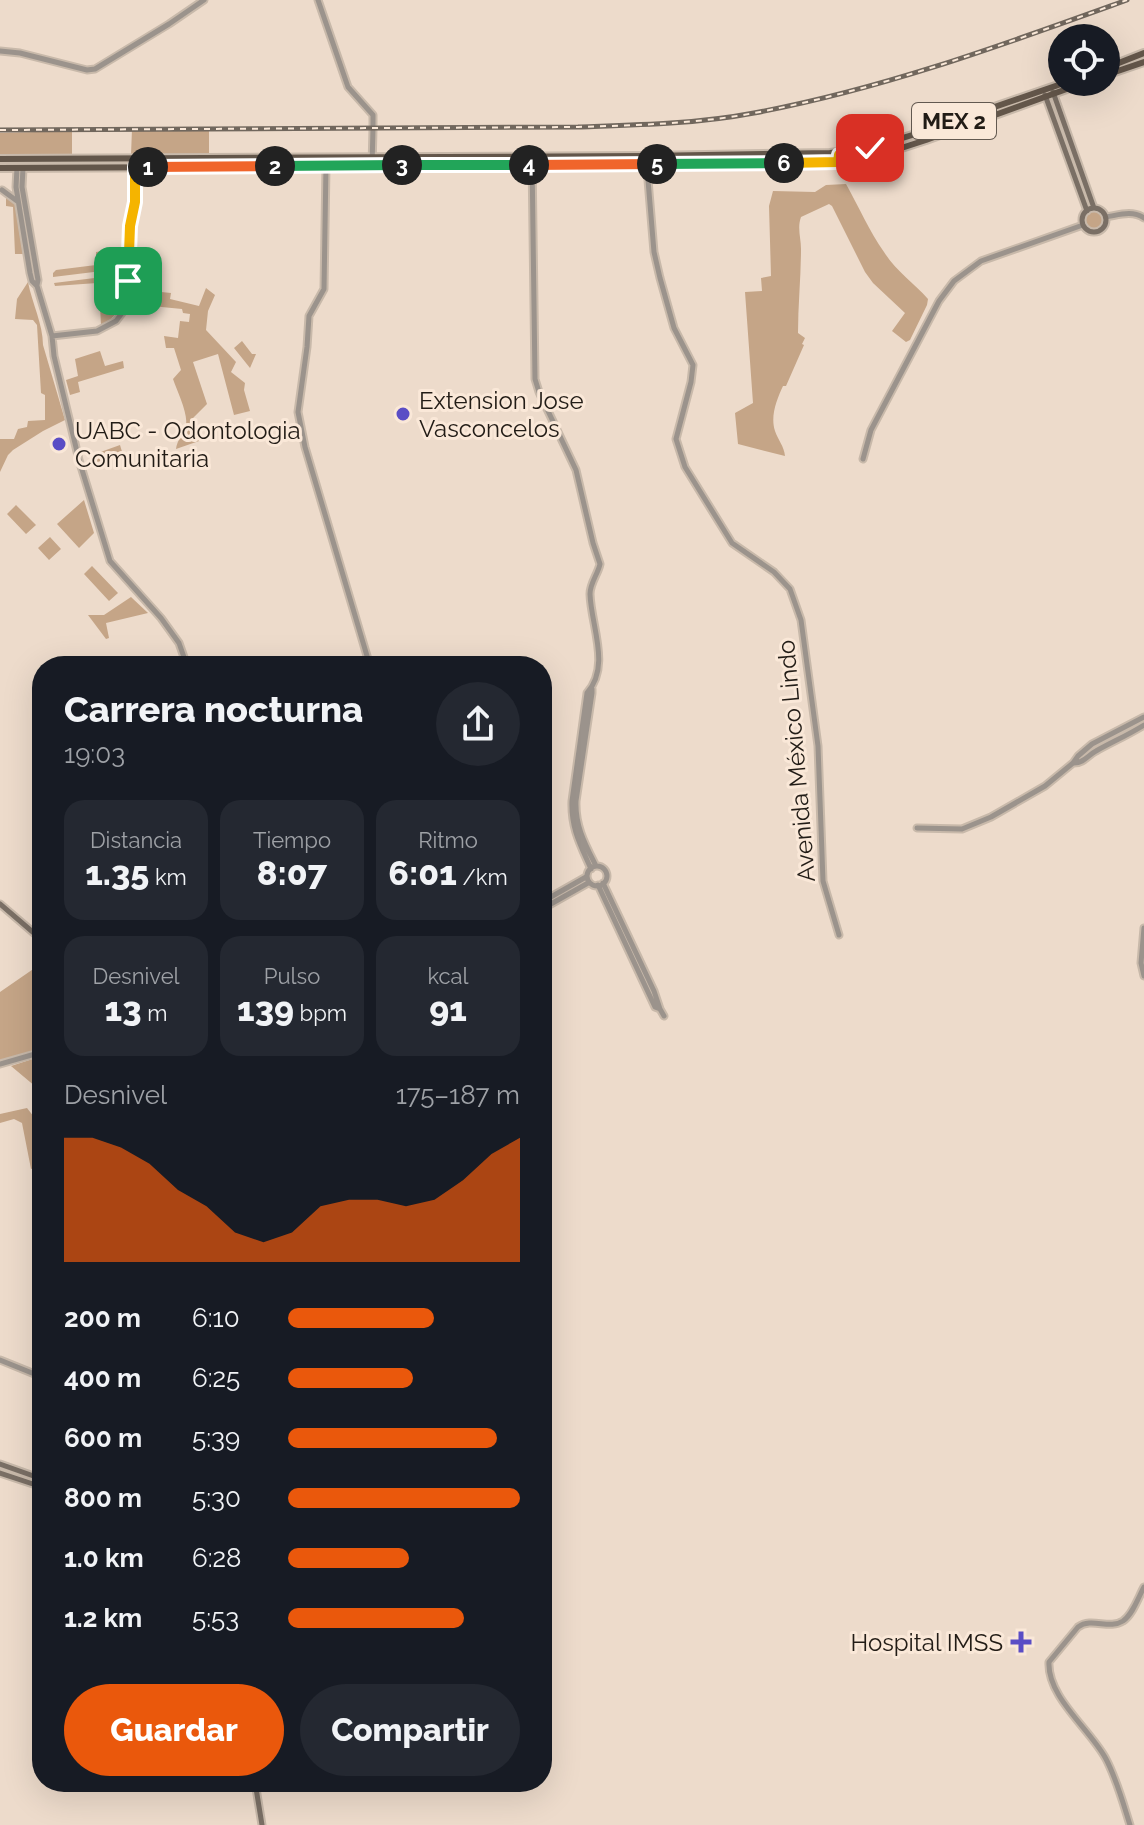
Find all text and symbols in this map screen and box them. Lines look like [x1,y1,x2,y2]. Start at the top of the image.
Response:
map controls [1048,24,1120,96]
button: locate [1048,24,1120,96]
road number: MEX 2 [912,103,996,139]
pin [836,114,904,182]
icon: check [848,126,892,170]
pin: 6 [764,143,804,183]
pin: 5 [637,144,677,184]
pin: 3 [382,145,422,185]
pin: 4 [509,145,549,185]
pin: 2 [255,146,295,186]
pin: 1 [128,147,168,187]
text: 6 [777,150,791,176]
text: 5 [651,151,663,177]
text: 3 [396,152,408,178]
text: 4 [523,152,535,178]
text: 2 [269,153,281,179]
text: 1 [143,154,153,180]
pin [94,247,162,315]
icon: arrive [106,259,150,303]
place label: Extension Jose Vasconcelos [419,386,583,443]
marker: Extension Jose Vasconcelos [394,405,412,423]
place label: UABC - Odontologia Comunitaria [75,416,301,473]
marker: UABC - Odontologia Comunitaria [50,435,68,453]
street label: Avenida México Lindo [771,639,821,883]
button: share [436,682,520,766]
text: Carrera nocturna [64,688,363,730]
text: 19:03 [64,739,125,769]
text: Distancia [90,827,182,853]
text: Tiempo [253,827,331,853]
text: Ritmo [418,827,478,853]
text: 1.35 [85,853,149,893]
text: 8:07 [257,853,327,893]
text: 6:01 [388,853,457,893]
text: km [149,864,187,890]
text: /km [457,864,508,890]
text: Desnivel [92,963,180,989]
text: Pulso [264,963,320,989]
text: kcal [427,963,469,989]
text: 13 [105,989,142,1029]
text: 139 [237,989,294,1029]
text: 91 [429,989,467,1029]
text: m [142,1000,167,1026]
text: bpm [294,1000,347,1026]
text: Desnivel [64,1080,167,1110]
text: 175–187 m [396,1080,520,1110]
text: 200 m [64,1303,141,1333]
text: 6:10 [192,1303,240,1333]
text: 400 m [64,1363,141,1393]
text: 6:25 [192,1363,240,1393]
text: 600 m [64,1423,142,1453]
text: 5:39 [192,1423,240,1453]
text: 800 m [64,1483,142,1513]
text: 5:30 [192,1483,241,1513]
text: 1.0 km [64,1543,144,1573]
text: 6:28 [192,1543,242,1573]
text: 1.2 km [64,1603,142,1633]
text: 5:53 [192,1603,239,1633]
place label: Hospital IMSS [850,1628,1003,1657]
marker: Hospital IMSS [1010,1631,1032,1653]
button: Guardar [64,1684,284,1776]
button: Compartir [300,1684,520,1776]

